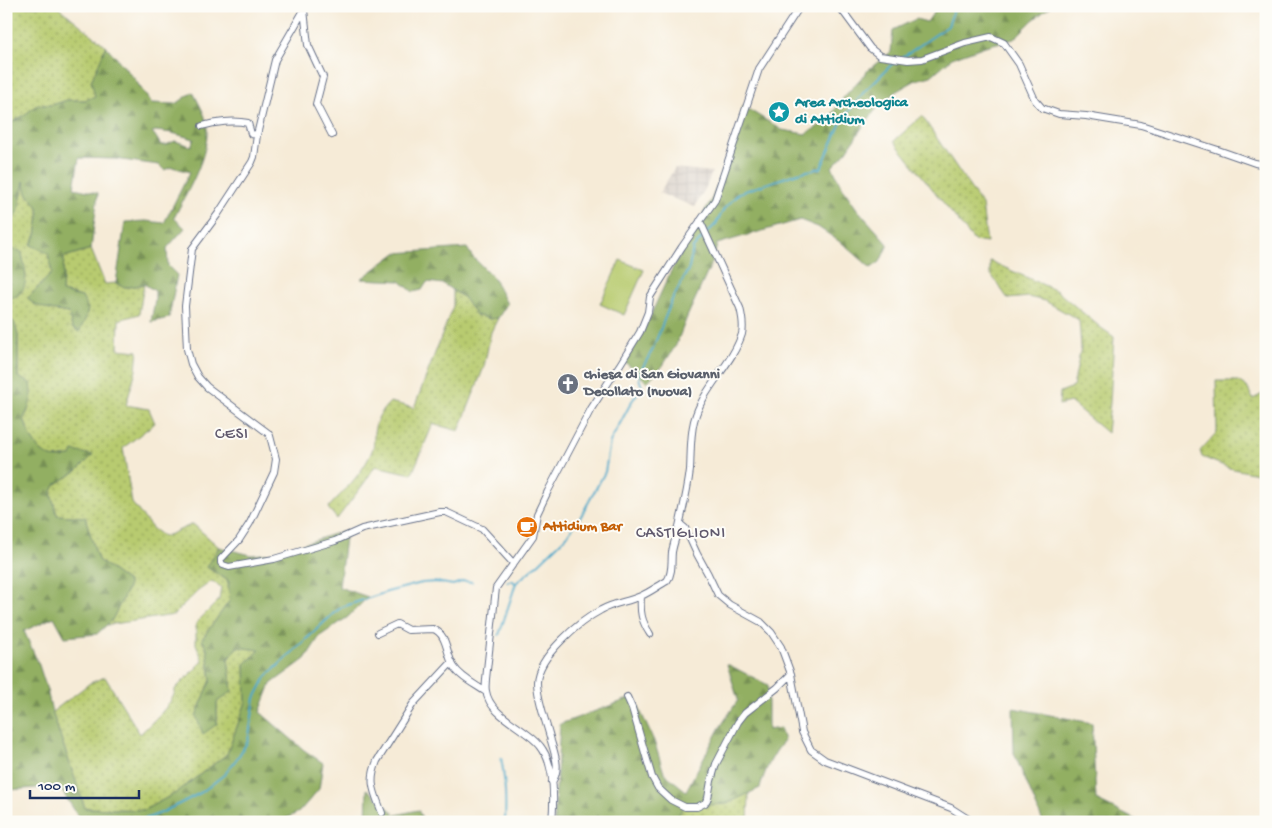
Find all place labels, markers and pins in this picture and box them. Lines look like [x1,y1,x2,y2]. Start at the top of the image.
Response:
place label: Area Archeologica di Attidium [794,94,909,129]
place icon: Area Archeologica di Attidium [767,100,791,124]
place label: chiesa di San Giovanni Decollato (nuova) [582,366,720,401]
church icon: chiesa di San Giovanni Decollato (nuova) [556,372,580,396]
cafe icon: Attidium Bar [515,515,539,539]
place label: Attidium Bar [542,518,624,536]

